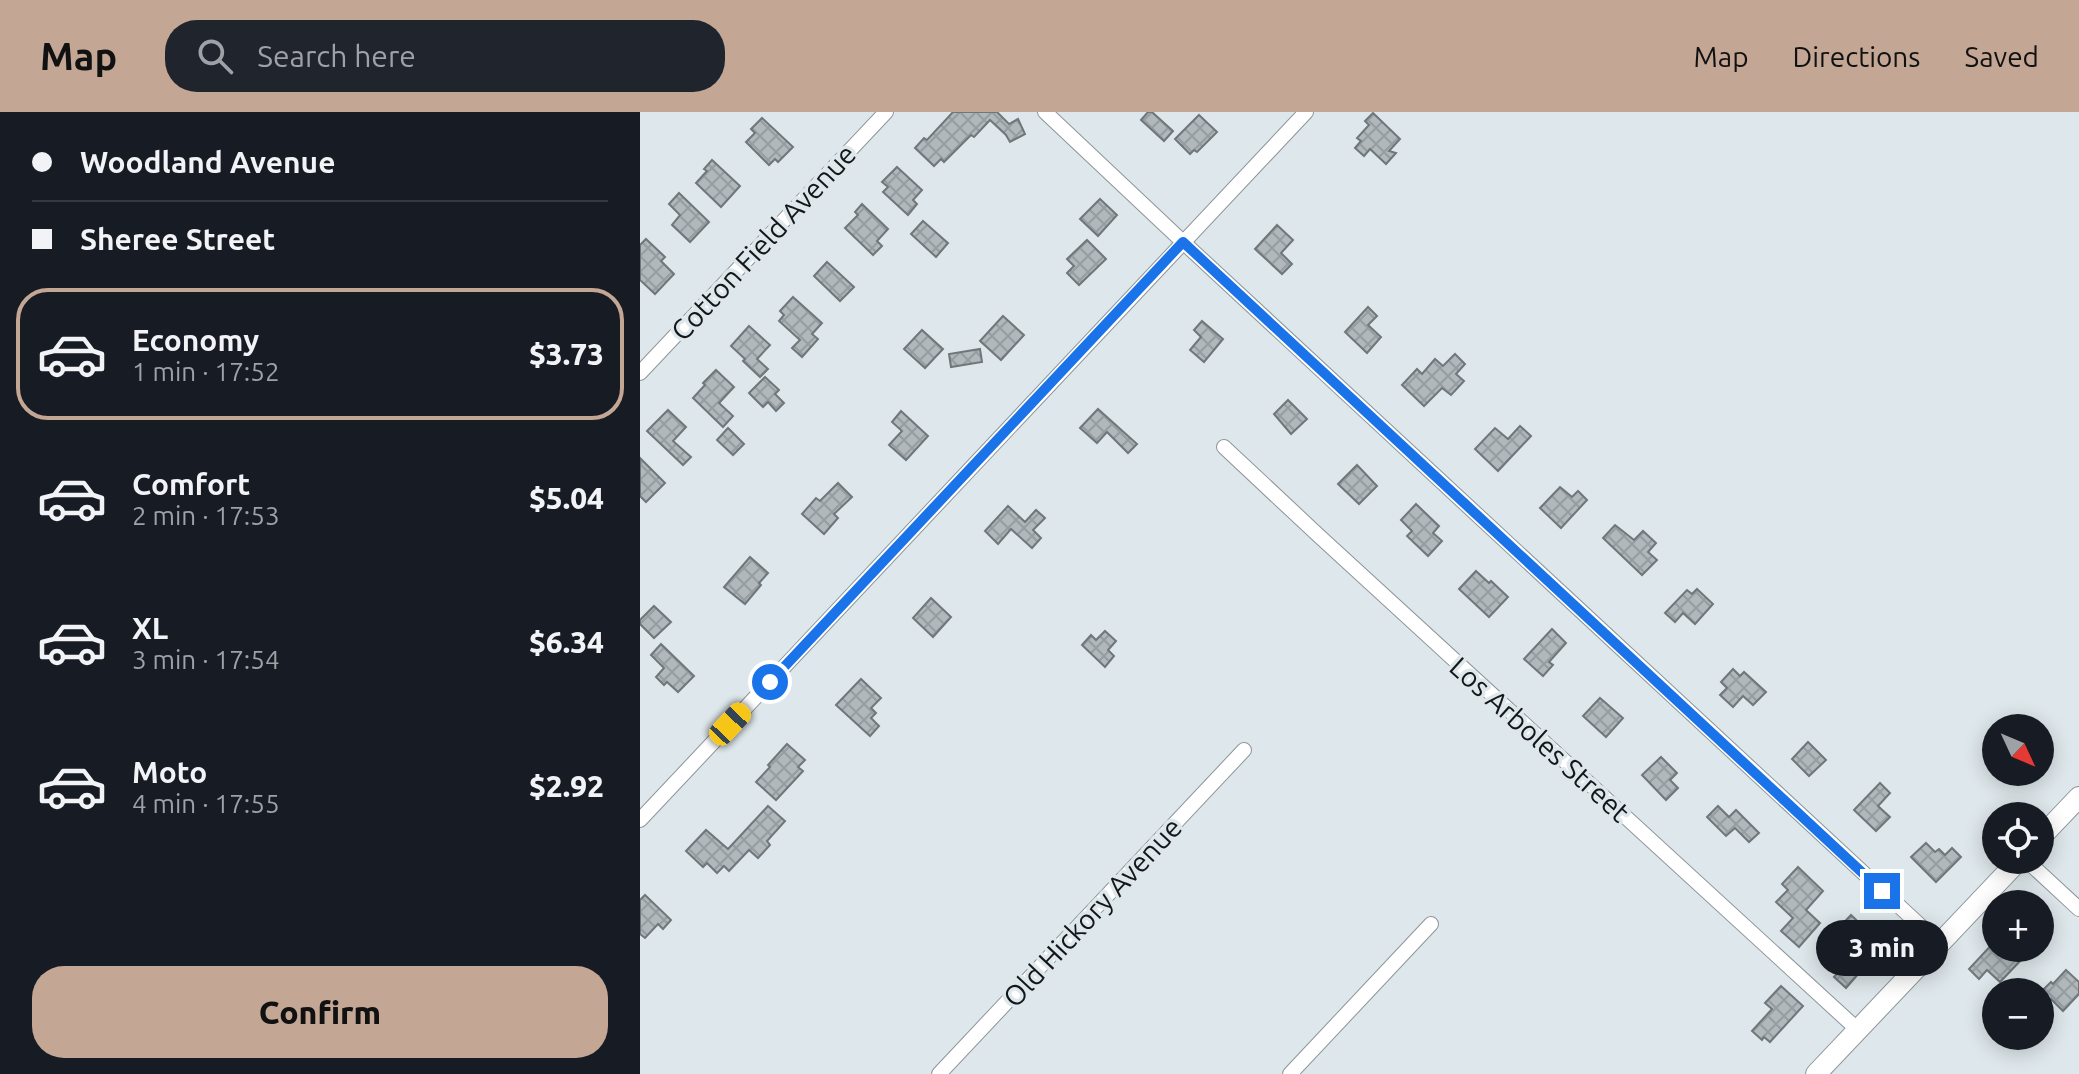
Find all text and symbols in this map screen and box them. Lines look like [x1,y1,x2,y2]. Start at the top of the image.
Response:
search box [165,20,725,92]
icon: search [193,34,237,78]
text: Map [40,35,117,77]
text: Search here [257,39,416,73]
text: Map [1693,41,1749,72]
text: Directions [1793,41,1920,72]
text: Saved [1964,41,2039,72]
street label: Cotton Field Avenue [664,138,862,346]
text: Woodland Avenue [80,145,335,179]
text: Sheree Street [80,222,275,256]
icon: car [36,318,108,390]
text: Economy [132,323,259,357]
text: $3.73 [529,337,604,371]
text: 1 min · 17:52 [132,357,280,386]
icon: car [36,462,108,534]
text: Comfort [132,467,250,501]
text: $5.04 [529,481,604,515]
text: 2 min · 17:53 [132,501,280,530]
icon: car [36,606,108,678]
text: XL [132,611,168,645]
text: $6.34 [529,625,604,659]
text: 3 min · 17:54 [132,645,280,674]
street label: Los Arboles Street [1444,650,1636,828]
route start [752,664,788,700]
car [705,698,755,750]
north arrow [1982,714,2054,786]
map controls [1982,714,2054,1050]
icon: car [36,750,108,822]
text: Moto [132,755,207,789]
text: $2.92 [529,769,604,803]
text: 4 min · 17:55 [132,789,280,818]
button: locate [1982,802,2054,874]
street label: Old Hickory Avenue [997,811,1187,1013]
route end [1864,873,1900,909]
button: + [1982,890,2054,962]
callout: 3 min [1816,919,1948,975]
text: 3 min [1849,933,1915,962]
button: Confirm [32,966,608,1058]
button: − [1982,978,2054,1050]

